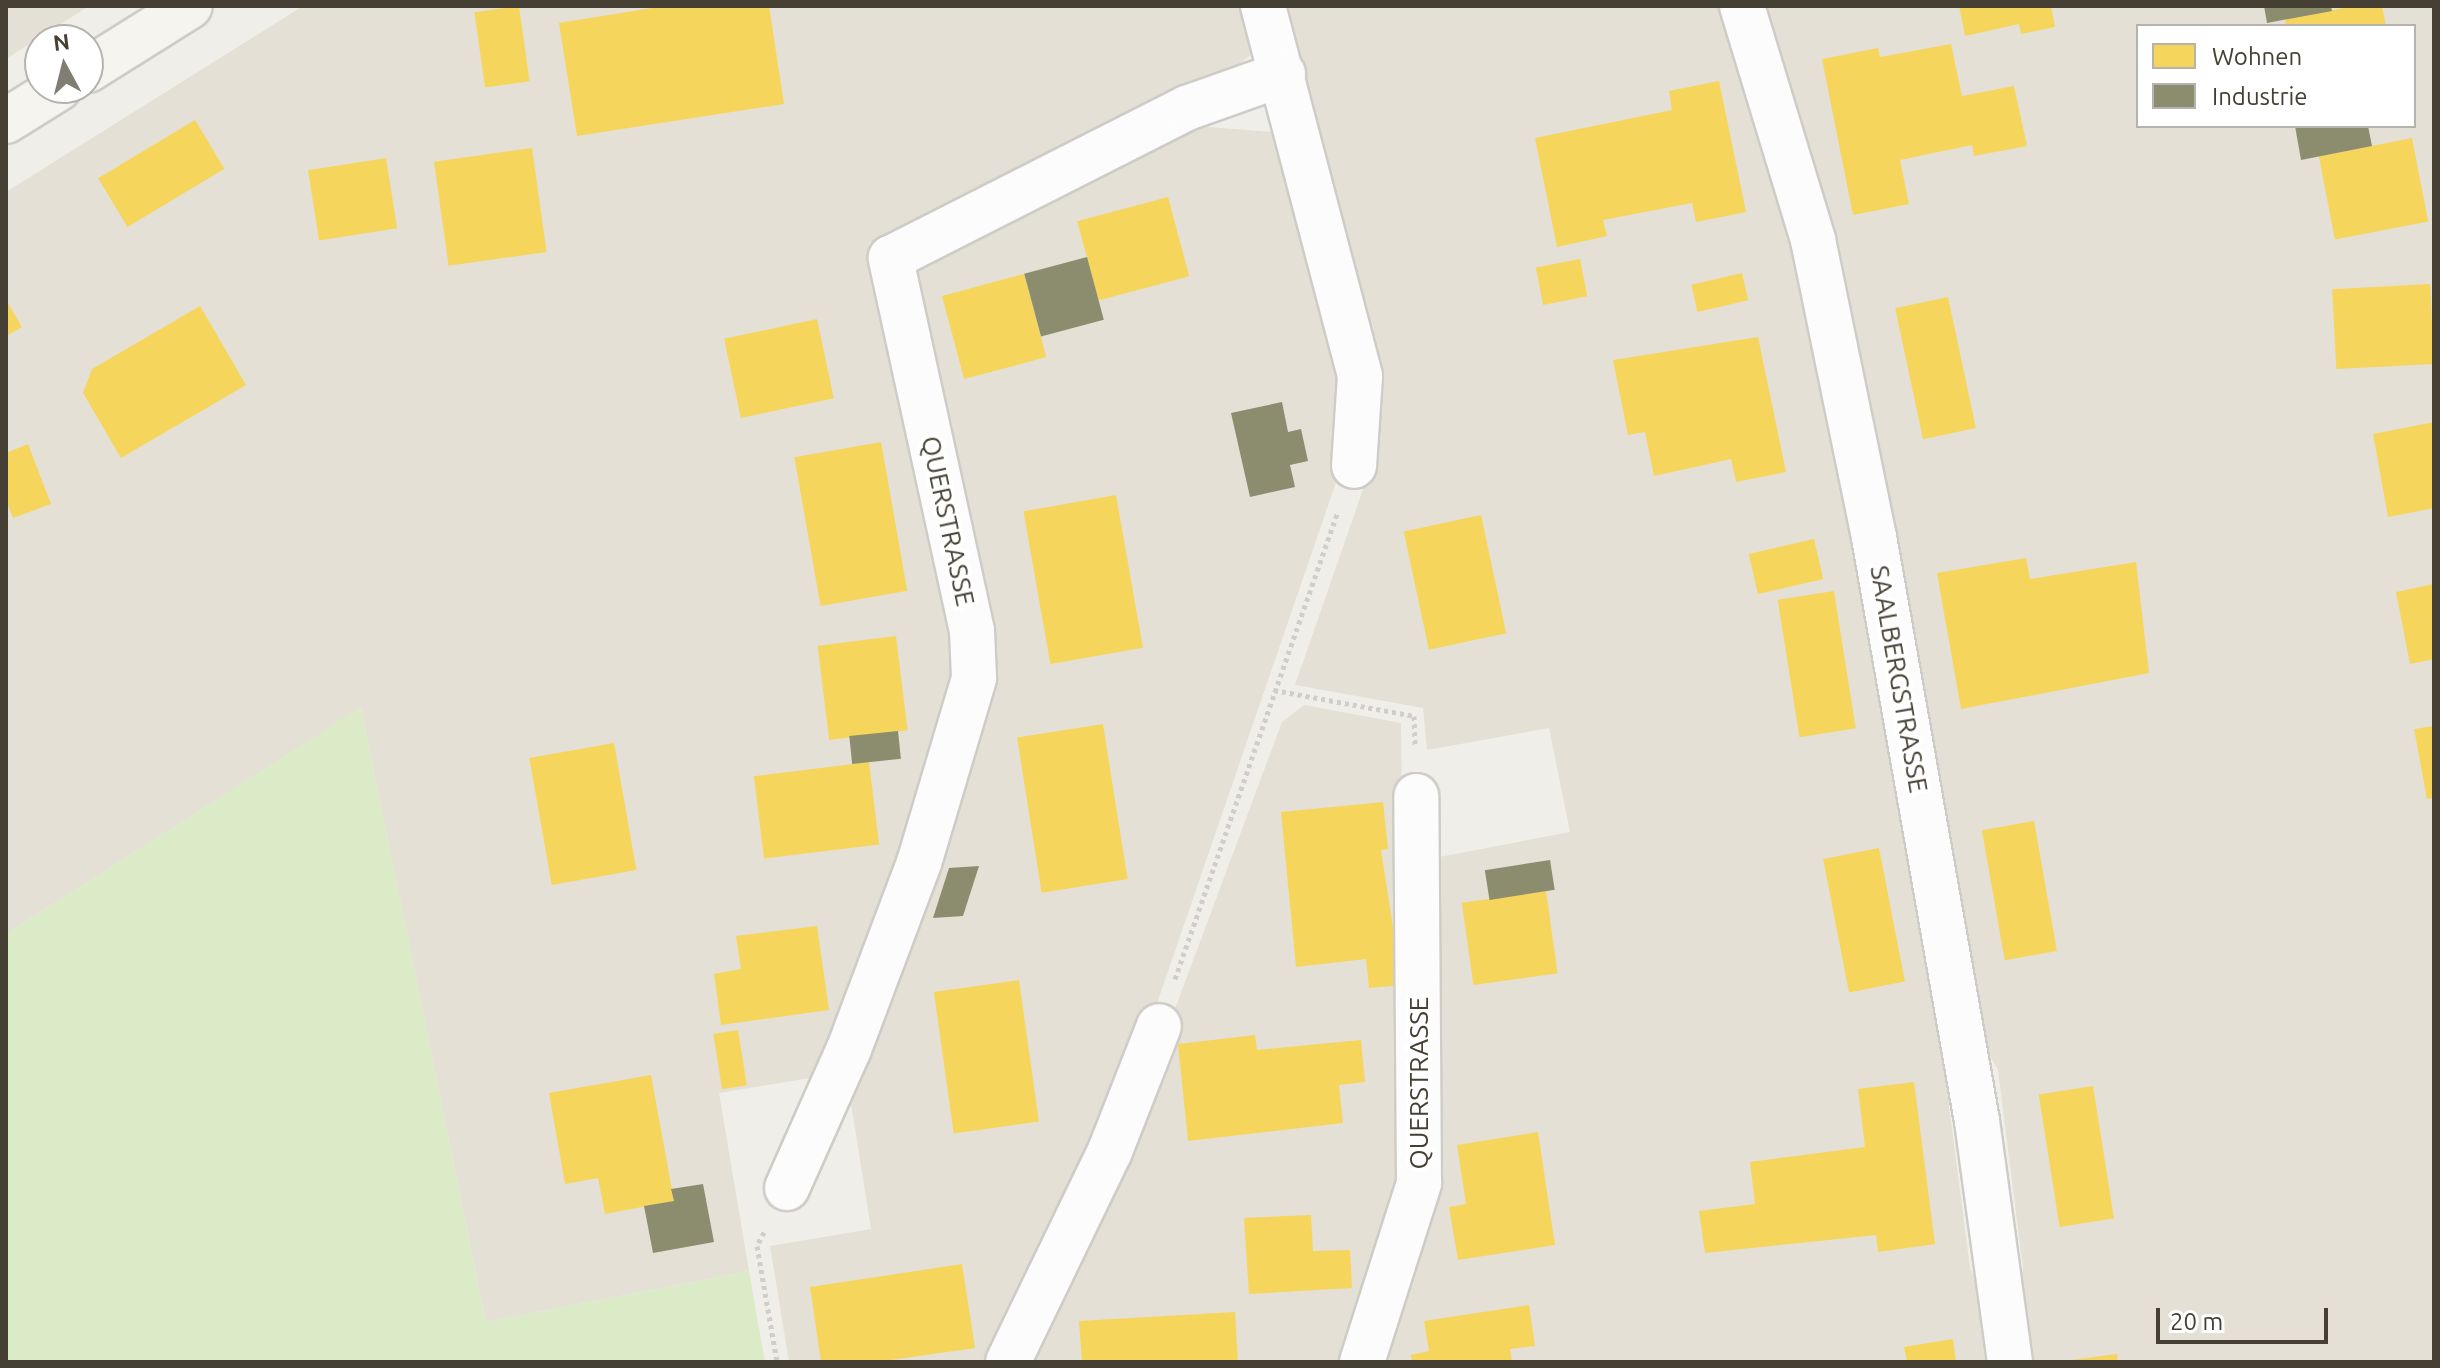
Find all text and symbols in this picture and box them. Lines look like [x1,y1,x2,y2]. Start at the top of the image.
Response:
north arrow [24,24,104,104]
legend [2136,24,2416,128]
text: N [52,28,71,55]
text: Wohnen [2212,43,2302,70]
text: Industrie [2212,83,2308,110]
street label: QUERSTRASSE [915,433,981,609]
street label: SAALBERGSTRASSE [1864,563,1934,795]
street label: QUERSTRASSE [1403,997,1435,1169]
scale bar [2160,1292,2332,1342]
text: 20 m [2170,1308,2223,1335]

